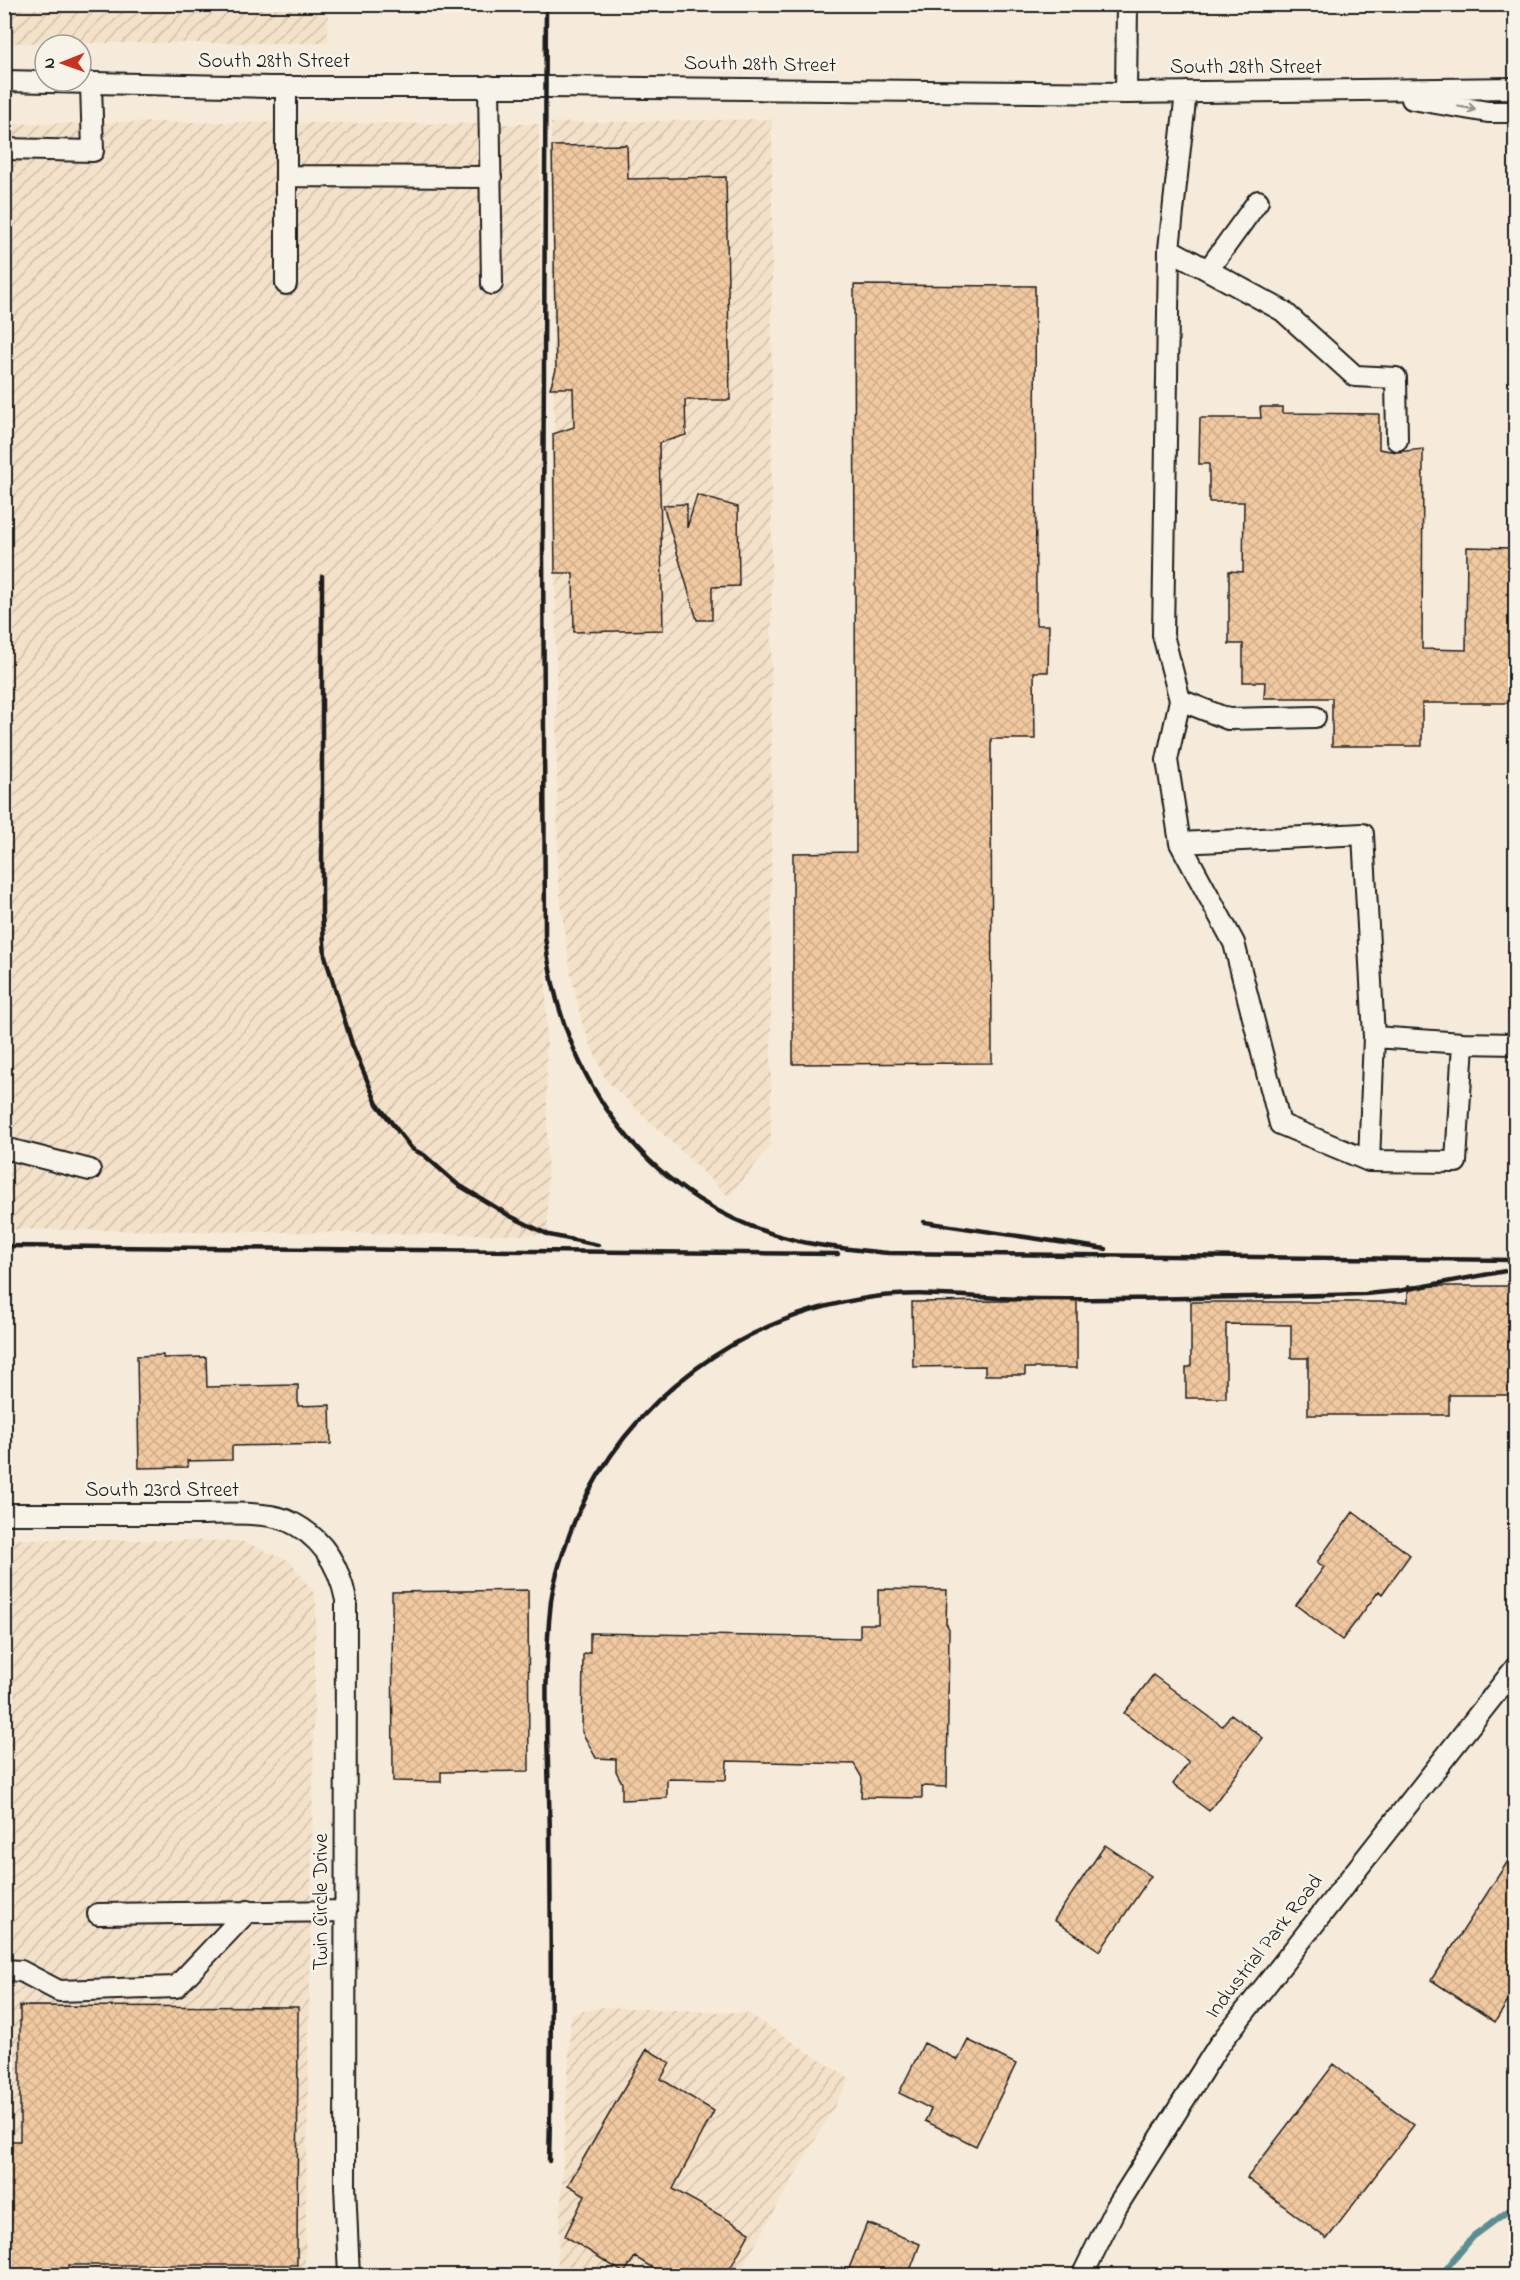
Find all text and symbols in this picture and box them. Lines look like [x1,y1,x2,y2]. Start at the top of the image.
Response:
north arrow [33,33,93,93]
street label: South 28th Street [198,47,350,77]
street label: South 28th Street [684,49,836,81]
street label: South 28th Street [1170,53,1322,83]
text: N [38,57,62,69]
one-way arrow [1457,103,1476,114]
street label: South 23rd Street [85,1476,239,1506]
street label: Twin Circle Drive [307,1833,337,1971]
street label: Industrial Park Road [1199,1868,1331,2026]

